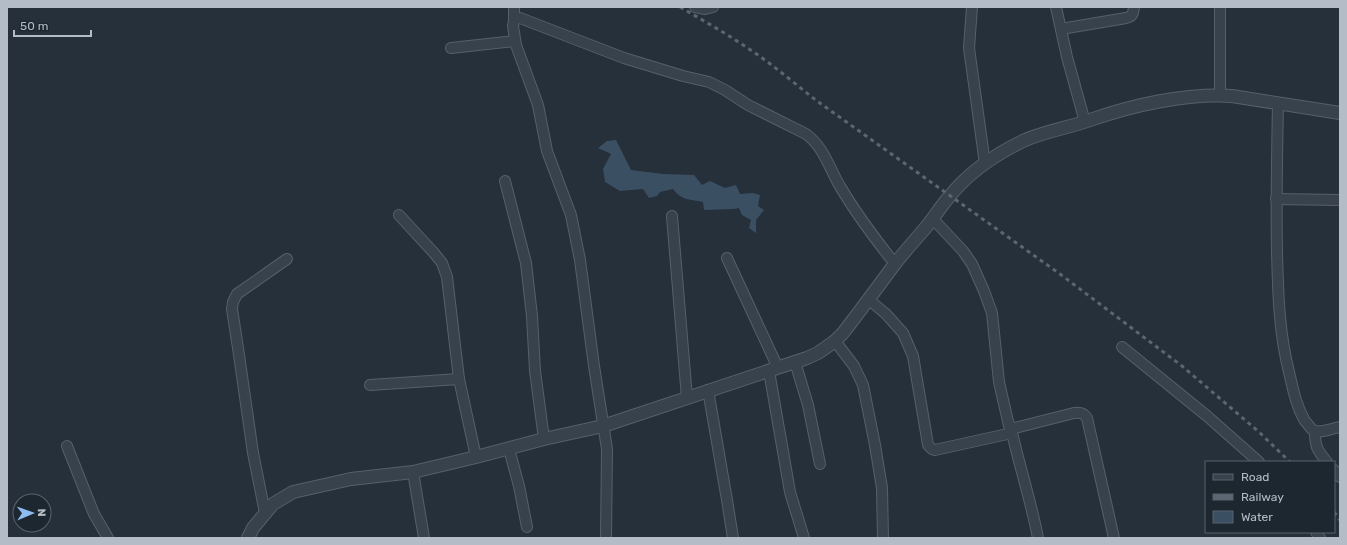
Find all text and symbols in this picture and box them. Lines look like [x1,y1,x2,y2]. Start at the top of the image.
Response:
scale bar [14,12,91,38]
text: 50 m [20,19,48,33]
legend [1205,461,1335,533]
text: Road [1241,470,1269,484]
text: Railway [1241,490,1284,504]
north arrow [12,493,52,533]
text: N [35,508,48,517]
text: Water [1241,510,1273,524]

